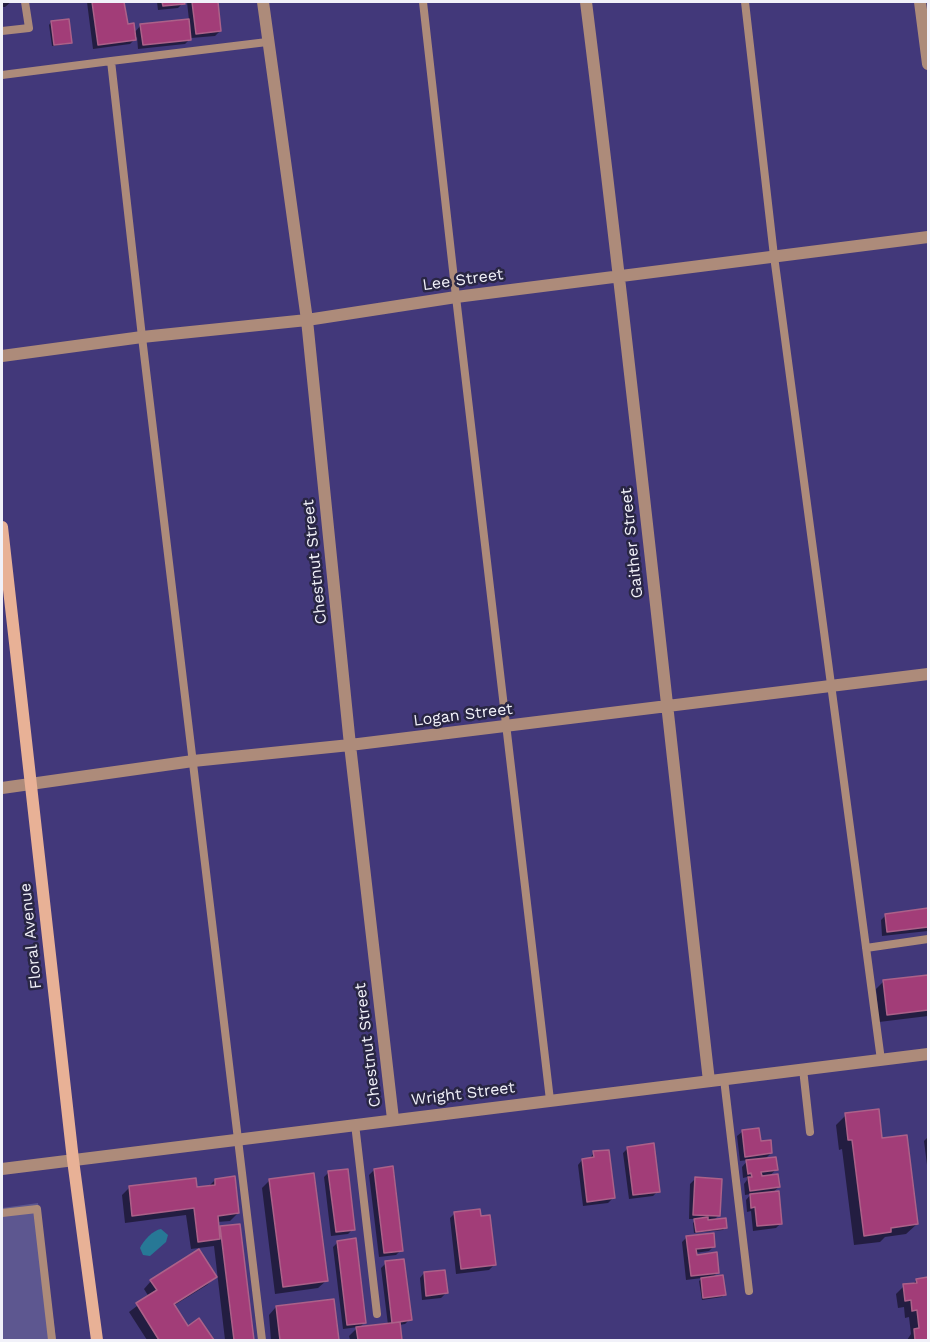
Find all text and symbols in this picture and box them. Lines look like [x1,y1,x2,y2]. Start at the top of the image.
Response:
street label: Lee Street [421,265,505,295]
street label: Gaither Street [617,487,647,599]
street label: Chestnut Street [299,499,331,625]
street label: Logan Street [412,699,514,731]
street label: Floral Avenue [16,882,46,990]
street label: Chestnut Street [351,982,385,1108]
street label: Wright Street [410,1078,516,1110]

